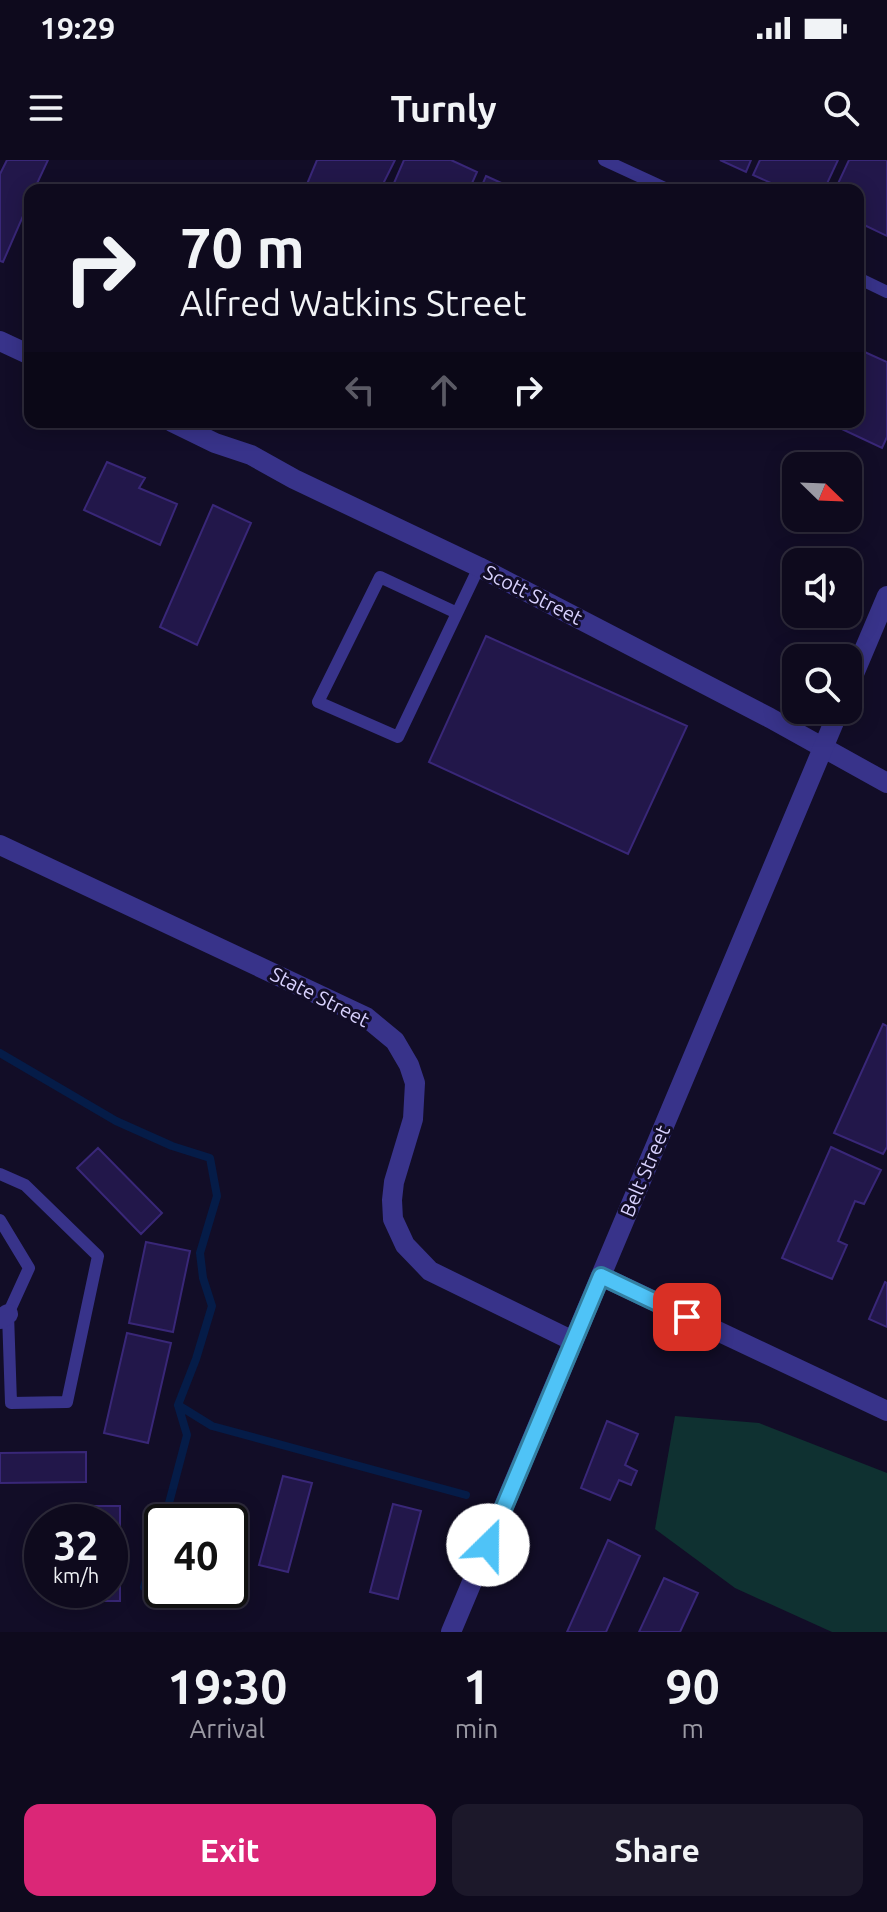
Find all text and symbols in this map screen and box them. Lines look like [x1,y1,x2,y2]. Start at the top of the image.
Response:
text: 19:29 [40,11,115,45]
icon: menu [24,86,68,130]
icon: search [819,86,863,130]
text: Turnly [390,88,497,129]
icon: right [48,216,152,320]
text: 70 m [180,216,305,279]
text: Alfred Watkins Street [180,282,526,323]
icon: left [338,368,382,412]
icon: ahead [422,368,466,412]
icon: right [506,368,550,412]
north arrow [782,452,862,532]
map controls [782,452,862,724]
button: sound [782,548,862,628]
street label: Scott Street [480,560,586,629]
button: search [782,644,862,724]
street label: State Street [267,962,374,1031]
street label: Belt Street [615,1121,674,1220]
pin [653,1283,721,1351]
icon: arrive [665,1295,709,1339]
position arrow [446,1503,530,1587]
speed limit sign: 40 [144,1504,248,1608]
text: 32 [53,1523,99,1568]
text: km/h [53,1564,99,1587]
text: 19:30 [167,1659,287,1713]
text: 1 [463,1659,490,1713]
text: 90 [666,1659,720,1713]
text: Arrival [189,1714,265,1743]
text: min [455,1714,498,1743]
text: m [681,1714,704,1743]
button: Exit [24,1804,436,1896]
button: Share [452,1804,863,1896]

